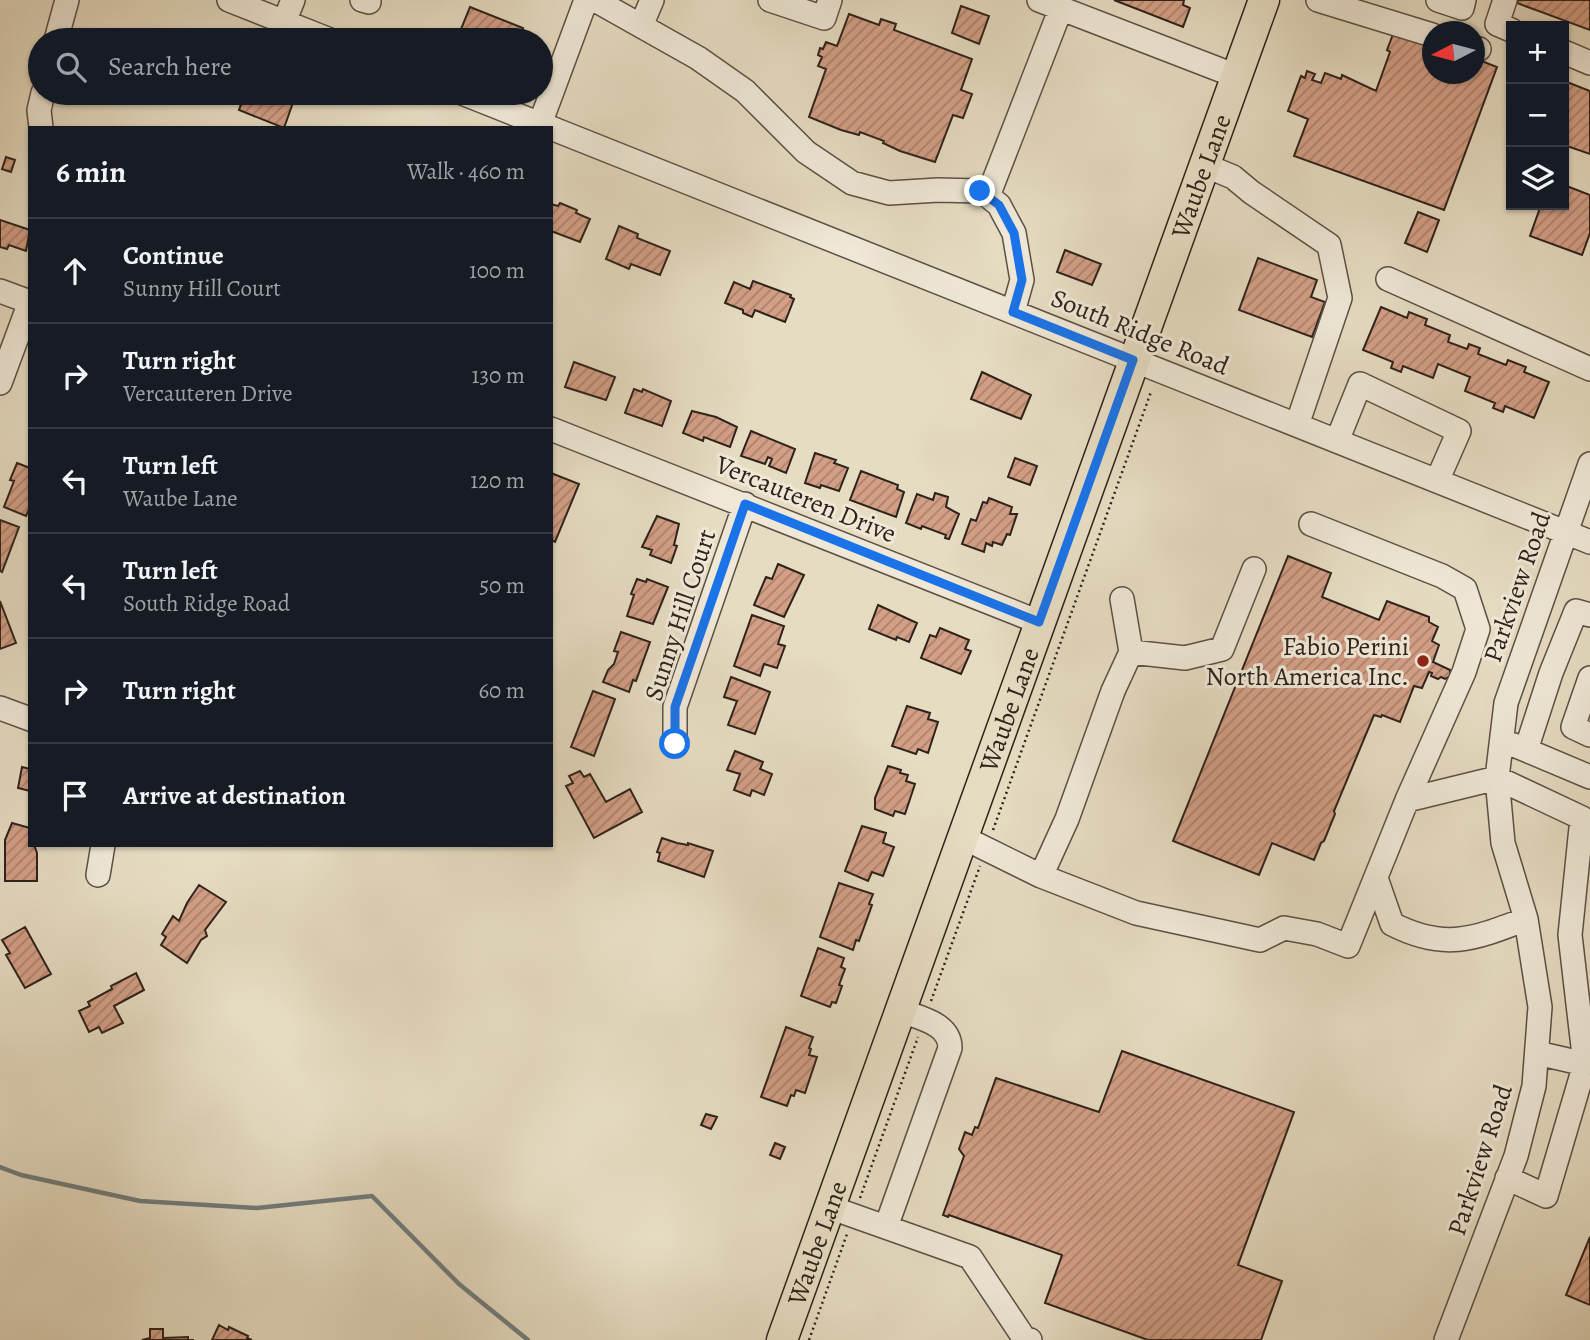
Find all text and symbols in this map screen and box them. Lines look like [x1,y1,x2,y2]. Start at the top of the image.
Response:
north arrow [1422,21,1485,84]
map controls [1506,21,1569,210]
button: + [1506,21,1569,84]
search box [28,28,553,105]
icon: search [52,48,90,86]
text: Search here [108,49,232,84]
button: − [1506,84,1569,147]
street label: Waube Lane [1162,109,1239,244]
button: layers [1506,147,1569,210]
text: 6 min [56,152,126,192]
text: Walk · 460 m [407,156,525,187]
route end [964,175,995,206]
text: Continue [123,238,224,273]
icon: ahead [56,252,94,290]
text: 100 m [469,255,525,286]
text: Sunny Hill Court [123,273,281,304]
street label: South Ridge Road [1046,280,1234,384]
text: Turn right [123,343,236,378]
icon: right [56,357,94,395]
text: 130 m [472,360,525,391]
text: Vercauteren Drive [123,378,292,409]
street label: Vercauteren Drive [710,447,901,551]
text: Turn left [123,448,218,483]
icon: left [56,462,94,500]
text: 120 m [470,465,525,496]
text: Waube Lane [123,483,238,514]
street label: Parkview Road [1475,507,1559,667]
street label: Sunny Hill Court [636,524,724,705]
text: Turn left [123,553,218,588]
icon: left [56,567,94,605]
text: 50 m [479,570,525,601]
text: South Ridge Road [123,588,290,619]
place label: Fabio Perini North America Inc. [1205,629,1409,694]
street label: Waube Lane [970,643,1047,777]
marker: Fabio Perini North America Inc. [1415,653,1431,669]
icon: right [56,672,94,710]
text: Turn right [123,673,236,708]
text: 60 m [478,675,525,706]
route start [659,728,690,759]
icon: arrive [56,777,94,815]
text: Arrive at destination [123,778,346,813]
street label: Parkview Road [1439,1080,1521,1240]
street label: Waube Lane [778,1176,855,1311]

